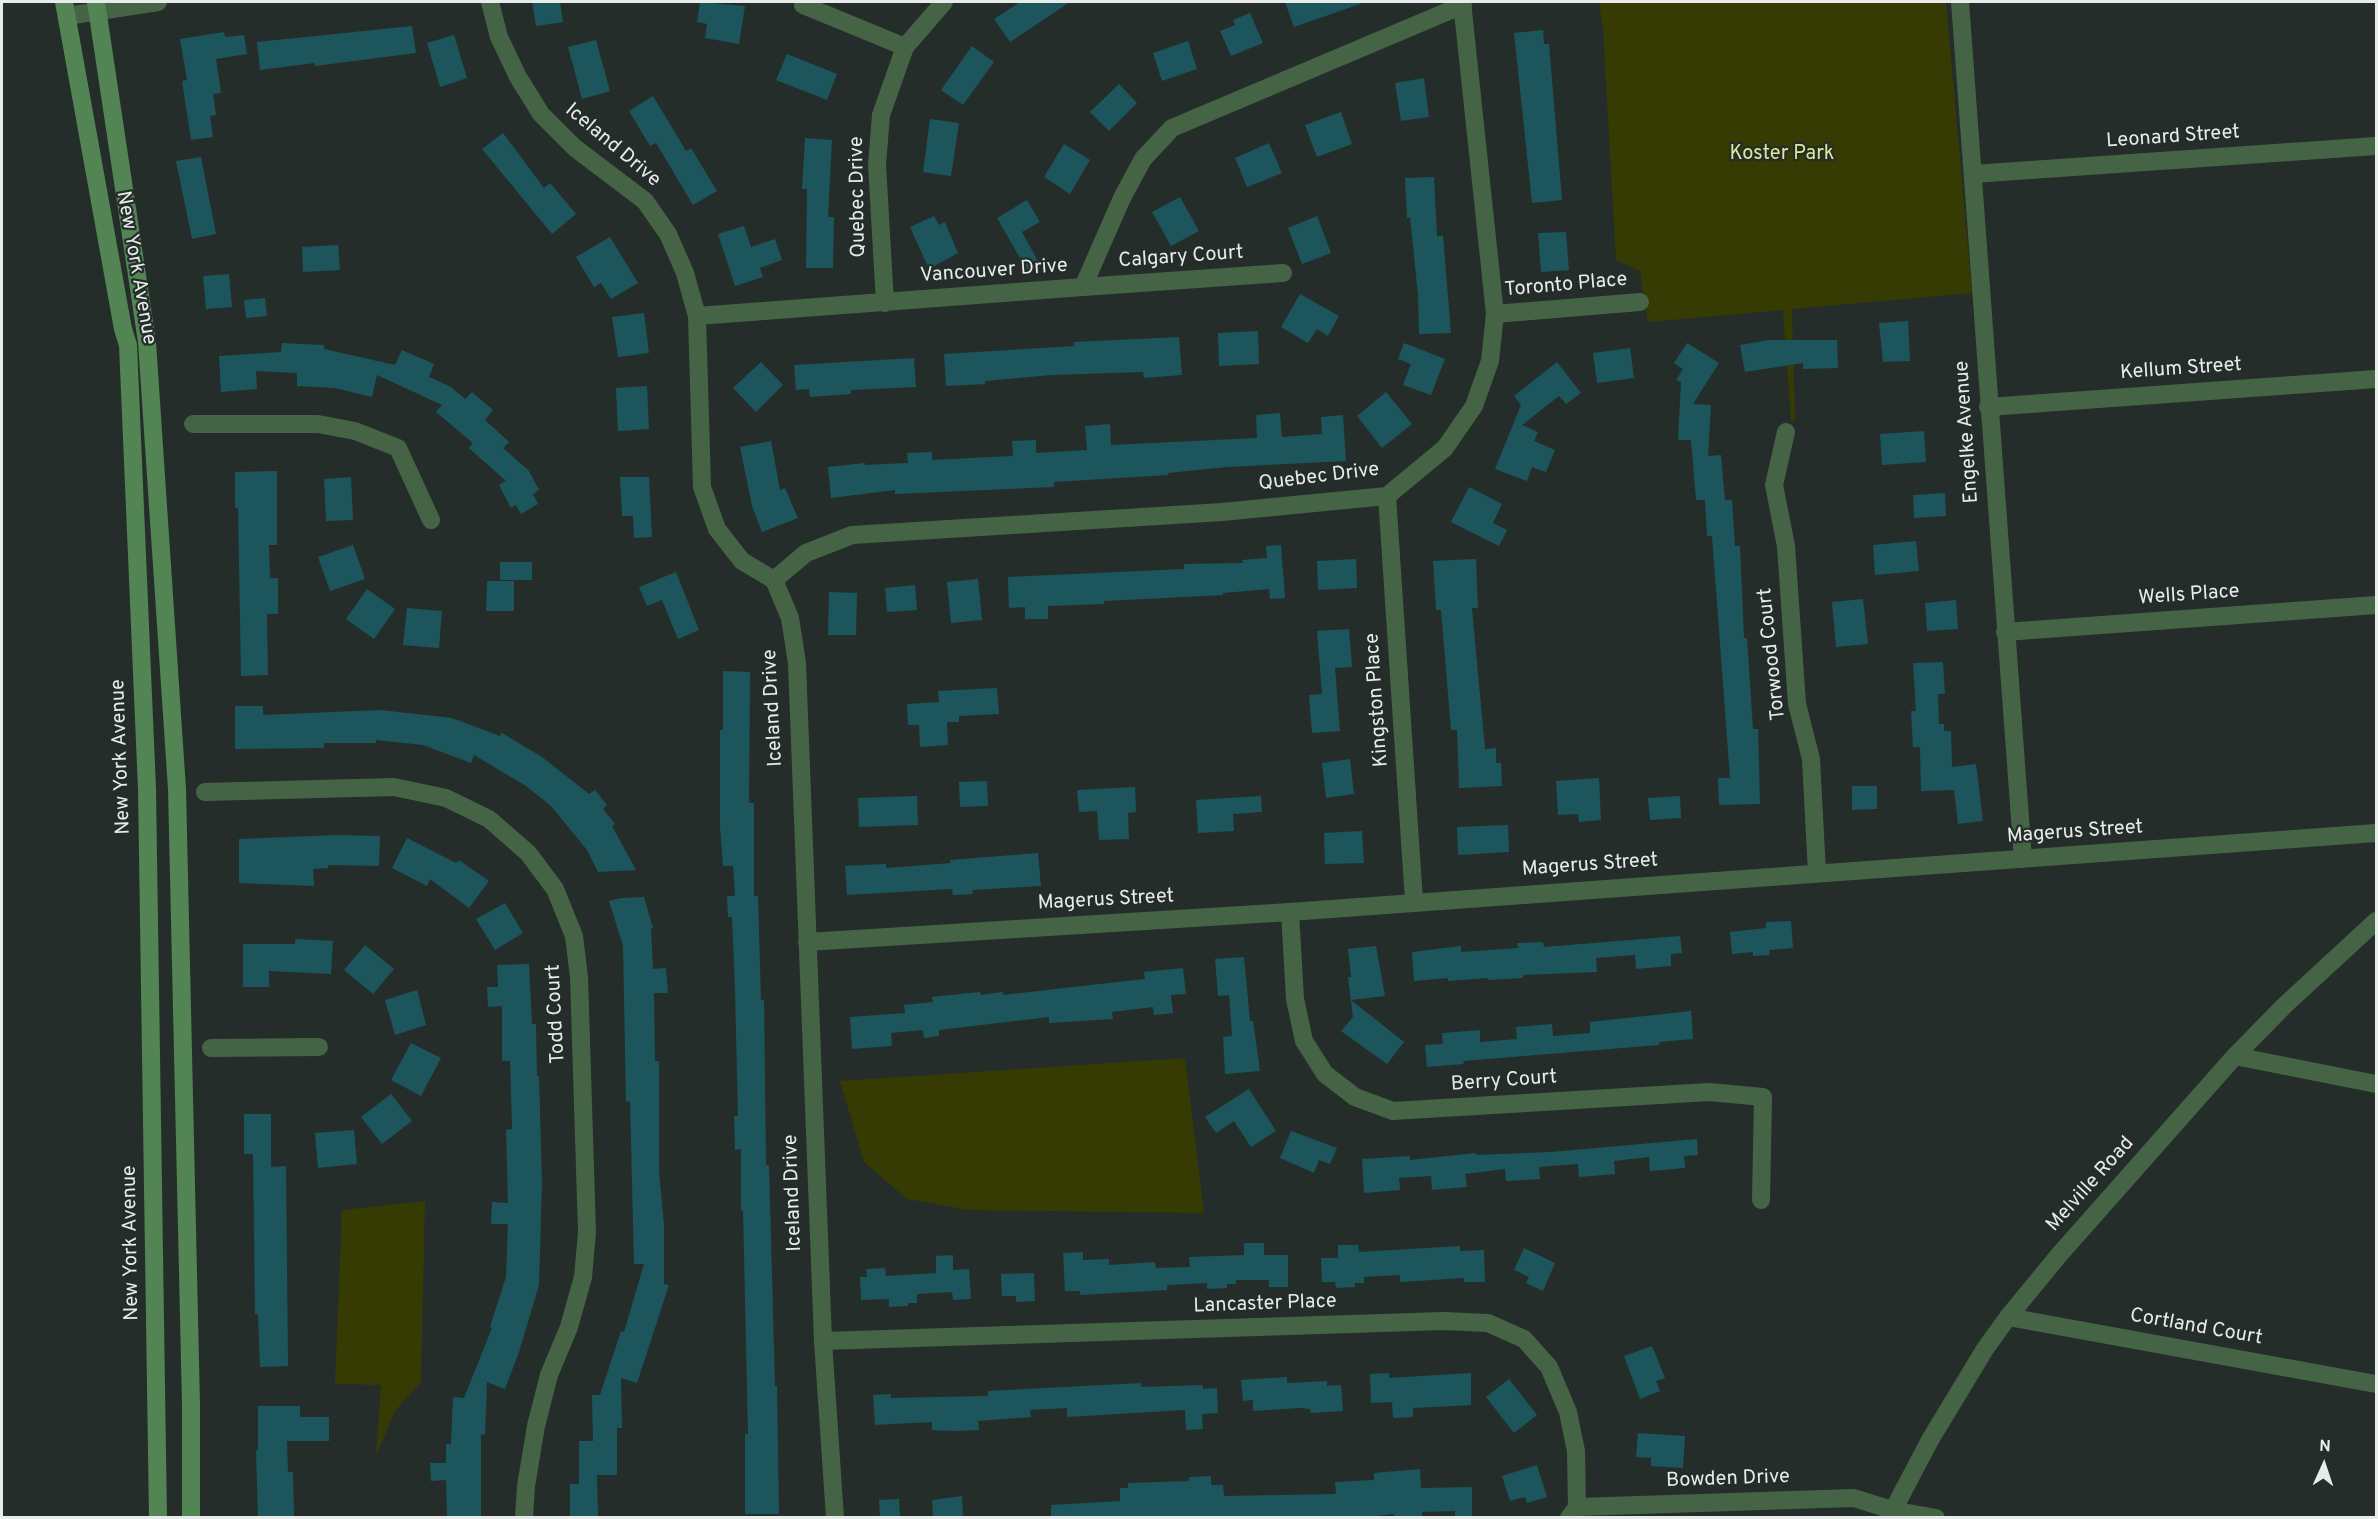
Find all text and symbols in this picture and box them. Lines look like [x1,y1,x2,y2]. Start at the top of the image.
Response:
street label: Iceland Drive [559,99,665,193]
street label: Leonard Street [2105,121,2241,155]
street label: Quebec Drive [846,136,872,258]
park label: Koster Park [1730,143,1834,167]
street label: New York Avenue [110,189,160,347]
street label: Calgary Court [1118,242,1244,274]
street label: Vancouver Drive [919,255,1069,289]
street label: Toronto Place [1504,269,1628,303]
street label: Kellum Street [2119,354,2243,386]
street label: Engelke Avenue [1951,360,1985,504]
street label: Quebec Drive [1257,459,1381,497]
street label: Wells Place [2138,580,2240,612]
street label: Torwood Court [1754,587,1792,721]
street label: Kingston Place [1361,632,1395,768]
street label: Iceland Drive [759,649,789,767]
street label: New York Avenue [107,679,137,835]
street label: Magerus Street [2006,816,2144,850]
street label: Magerus Street [1521,849,1659,883]
street label: Magerus Street [1037,885,1175,917]
street label: Todd Court [542,964,572,1064]
street label: Berry Court [1450,1066,1558,1098]
street label: Melville Road [2042,1133,2140,1237]
street label: Iceland Drive [780,1134,808,1252]
street label: New York Avenue [119,1165,145,1321]
street label: Lancaster Place [1193,1291,1337,1319]
street label: Cortland Court [2128,1305,2264,1351]
north arrow [2294,1435,2354,1495]
text: N [2319,1437,2331,1457]
street label: Bowden Drive [1666,1466,1790,1494]

